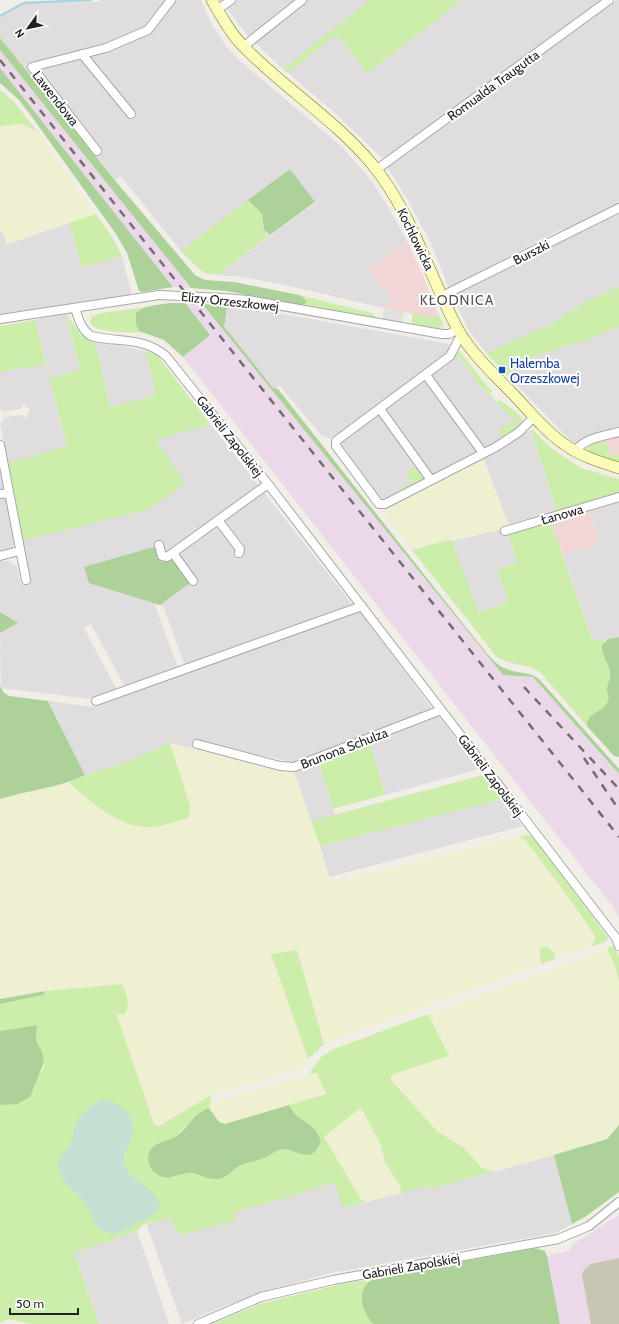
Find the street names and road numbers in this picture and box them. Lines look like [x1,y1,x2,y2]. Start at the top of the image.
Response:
street label: Romualda Traugutta [444,46,543,124]
street label: Lawendowa [29,67,83,129]
street label: Kochłowicka [394,205,438,273]
street label: Burszki [510,236,552,268]
street label: Elizy Orzeszkowej [180,288,280,315]
street label: Gabrieli Zapolskiej [193,392,267,480]
street label: Łanowa [539,500,585,528]
street label: Brunona Schulza [298,724,391,772]
street label: Gabrieli Zapolskiej [454,731,527,820]
street label: Gabrieli Zapolskiej [361,1250,461,1283]

